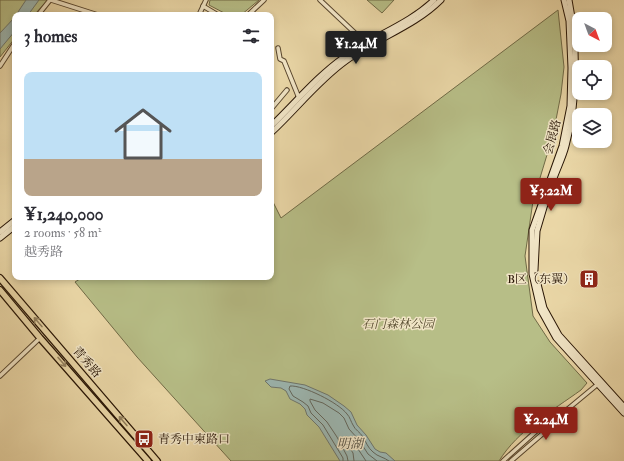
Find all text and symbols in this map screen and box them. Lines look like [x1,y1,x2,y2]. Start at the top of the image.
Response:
north arrow [572,12,612,52]
map controls [572,12,612,148]
icon: filters [240,25,262,47]
text: 3 homes [24,26,77,47]
pin: ¥1.24M [323,31,389,65]
text: ¥1.24M [334,36,378,52]
button: locate [572,60,612,100]
icon: home [107,98,179,170]
button: layers [572,108,612,148]
street label: 会展路 [541,118,564,156]
pin: ¥3.22M [518,178,584,212]
text: ¥3.22M [529,183,573,199]
text: ¥1,240,000 [24,204,104,225]
text: 2 rooms · 58 m² [24,225,102,241]
text: 越秀路 [24,244,63,260]
building icon: B区（东翼） [578,268,600,290]
place label: B区（东翼） [507,272,575,287]
park label: 石门森林公园 [362,317,436,332]
one-way arrow [34,318,43,328]
street label: 青秀路 [69,344,104,381]
one-way arrow [57,357,66,367]
pin: ¥2.24M [513,407,579,441]
text: ¥2.24M [523,412,569,428]
one-way arrow [118,416,127,426]
bus stop icon: 青秀中柬路口 [133,428,155,450]
place label: 青秀中柬路口 [158,432,230,447]
water label: 明湖 [337,436,365,452]

